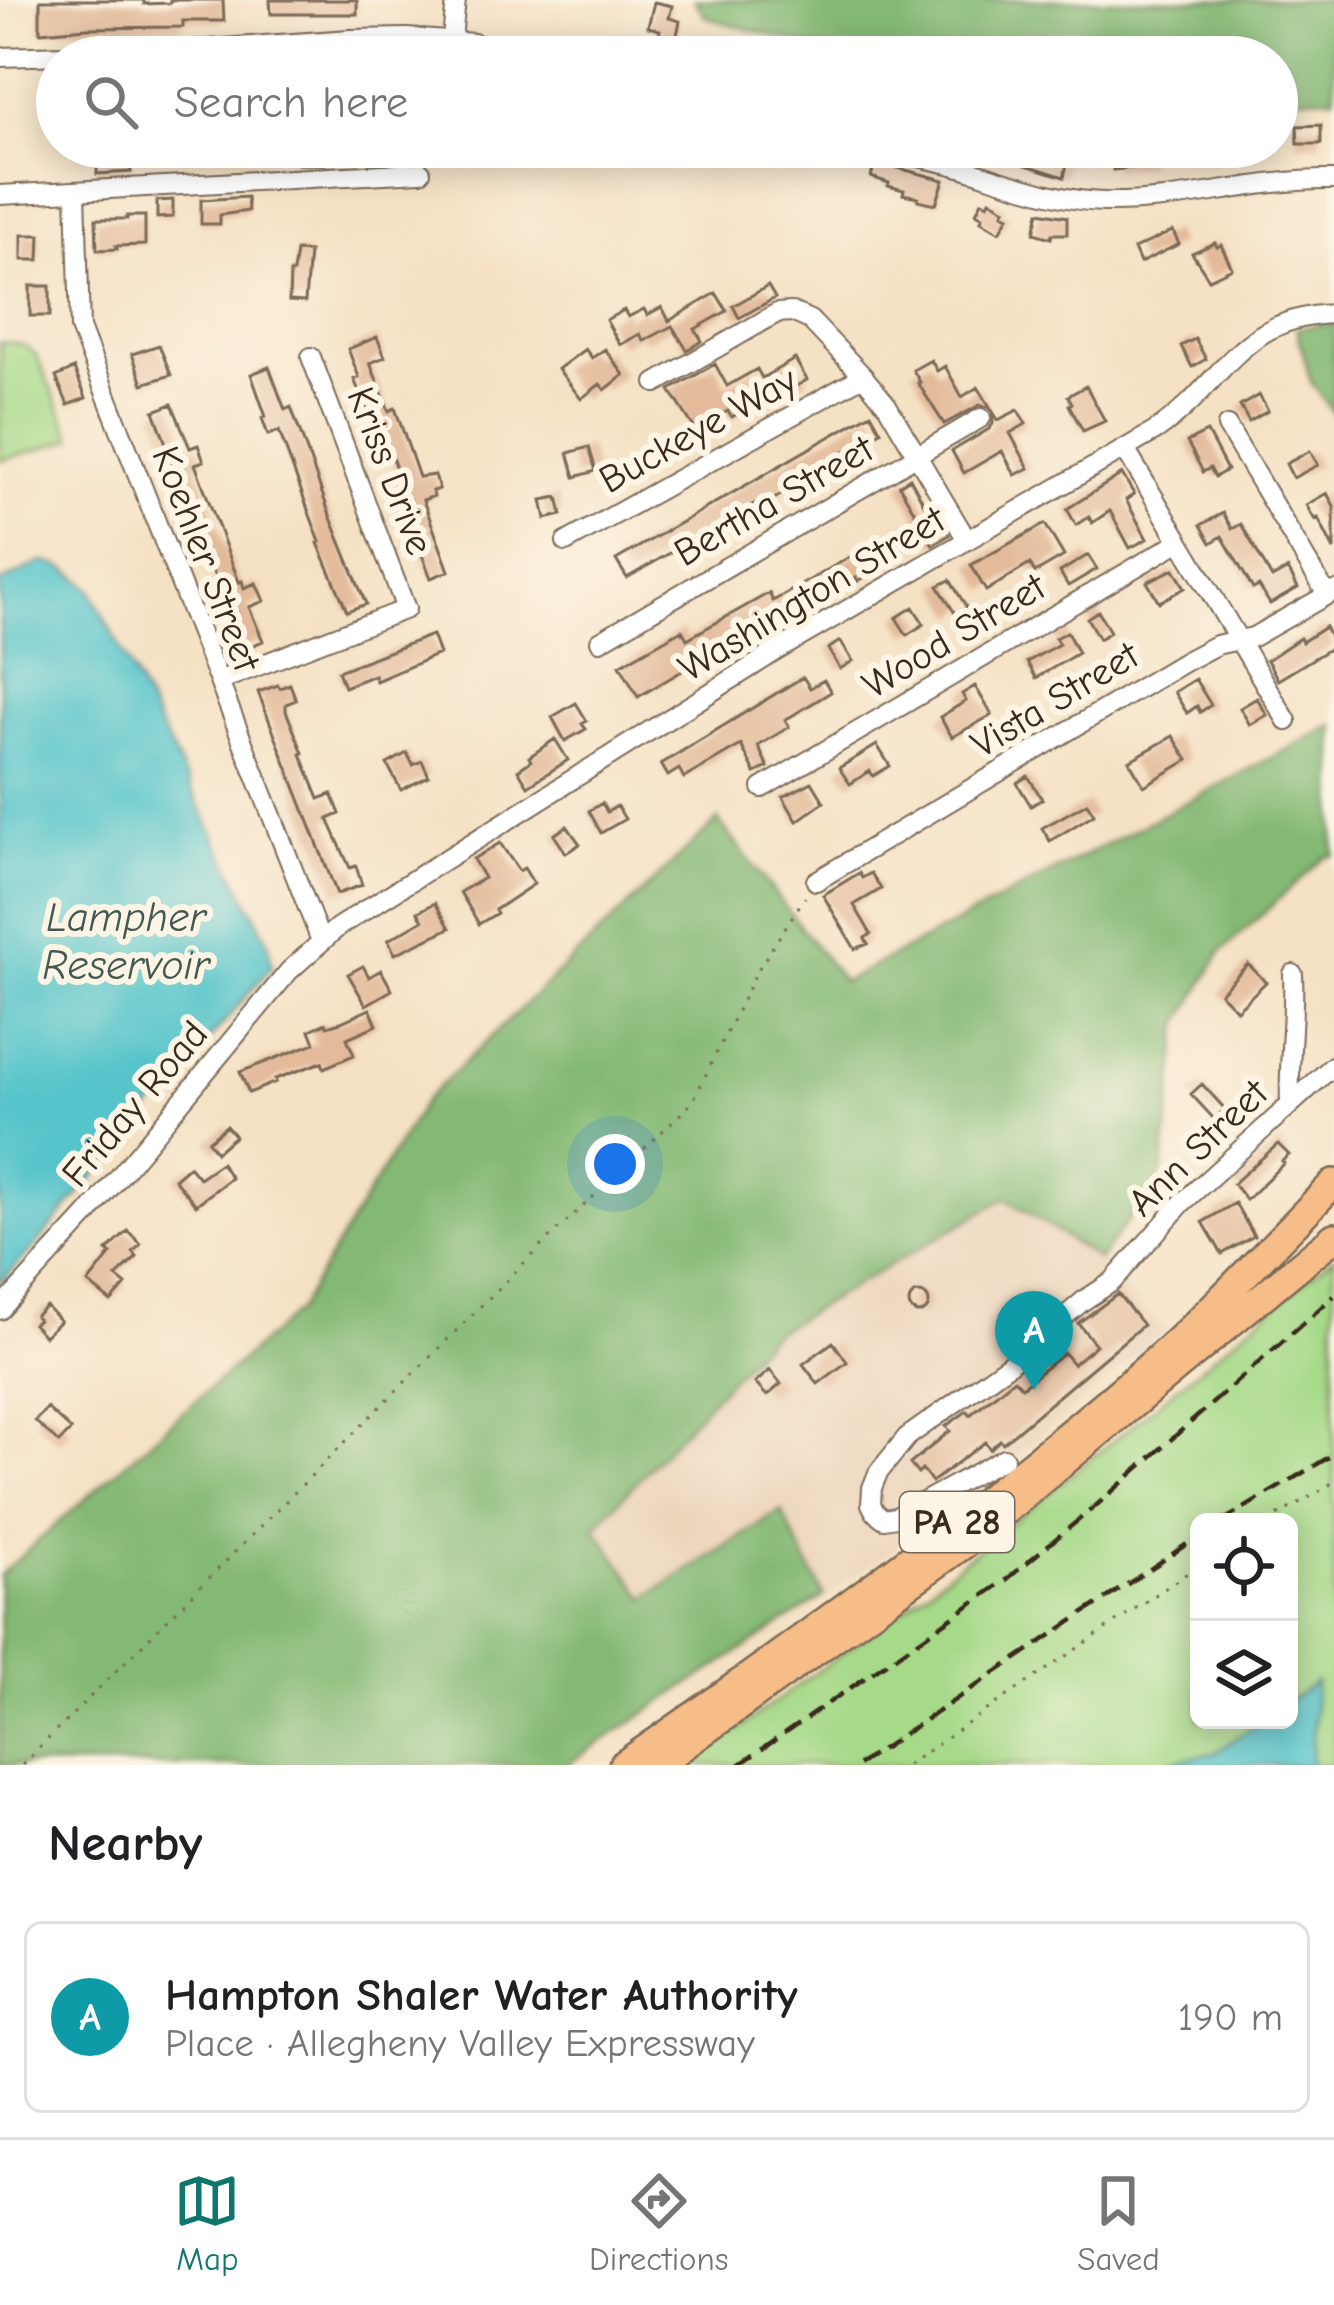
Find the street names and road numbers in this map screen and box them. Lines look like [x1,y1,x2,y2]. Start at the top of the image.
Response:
street label: Buckeye Way [591,357,805,503]
street label: Kriss Drive [338,381,442,561]
street label: Bertha Street [667,425,883,576]
street label: Koehler Street [142,440,270,679]
street label: Washington Street [671,496,955,691]
street label: Wood Street [855,563,1055,708]
street label: Vista Street [963,632,1148,767]
street label: Friday Road [53,1012,217,1196]
street label: Ann Street [1119,1069,1278,1225]
road number: PA 28 [900,1492,1014,1552]

